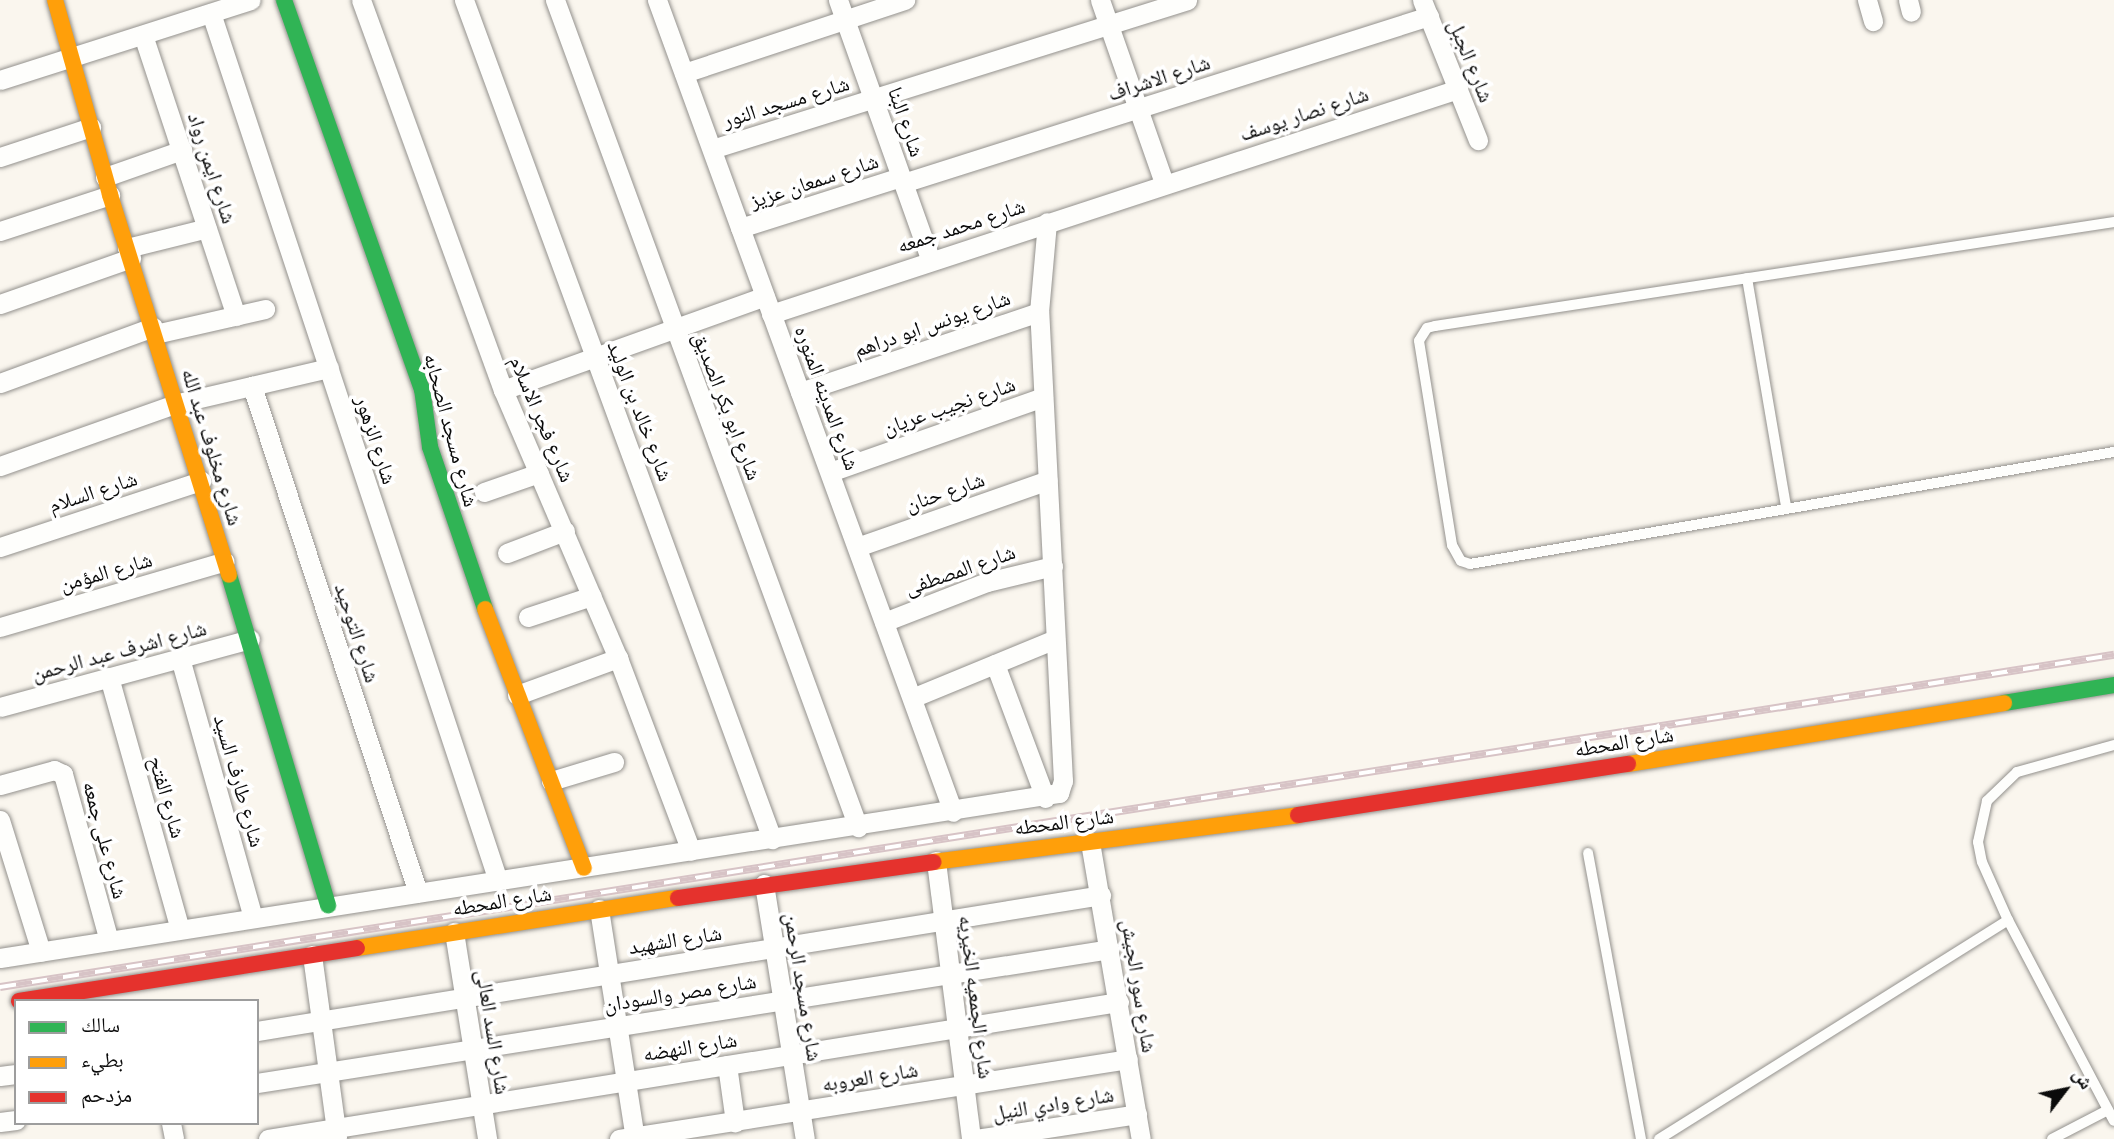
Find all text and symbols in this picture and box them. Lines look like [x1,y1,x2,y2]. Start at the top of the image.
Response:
street label: شارع الجبل [1443,16,1499,106]
street label: شارع الاشراف [1105,50,1213,106]
street label: شارع مسجد النور [719,71,853,133]
street label: شارع نصار يوسف [1236,81,1372,147]
street label: شارع البنا [882,84,930,160]
street label: شارع ايمن رواد [182,109,242,227]
street label: شارع سمعان عزيز [746,148,882,214]
street label: شارع محمد جمعه [894,193,1028,259]
street label: شارع يونس ابو دراهم [850,285,1014,363]
street label: شارع المدينه المنوره [789,322,865,474]
street label: شارع ابو بكر الصديق [687,328,767,484]
street label: شارع خالد بن الوليد [602,337,678,485]
street label: شارع مسجد الصحابه [418,350,484,510]
street label: شارع فجر الاسلام [504,352,580,486]
street label: شارع مخلوف عبد الله [176,365,248,529]
street label: شارع نجيب عريان [879,371,1019,441]
street label: شارع الزهور [350,392,402,488]
street label: شارع السلام [46,466,140,518]
street label: شارع حنان [902,467,988,517]
street label: شارع المصطفى [901,539,1019,601]
street label: شارع المؤمن [57,547,155,597]
street label: شارع التوحيد [329,580,385,686]
street label: شارع اشرف عبد الرحمن [29,616,209,686]
street label: شارع طارف السيد [208,712,270,850]
street label: شارع المحطه [1573,722,1675,762]
street label: شارع الفتح [143,753,191,841]
street label: شارع على جمعه [77,778,133,902]
street label: شارع المحطه [1013,803,1115,841]
street label: شارع المحطه [451,881,553,921]
street label: شارع مسجد الرحمن [779,911,827,1063]
street label: شارع الجمعيه الخيريه [953,914,999,1080]
street label: شارع سور الجيش [1116,918,1162,1054]
street label: شارع الشهيد [627,920,723,960]
street label: شارع السد العالى [471,968,515,1096]
street label: شارع مصر والسودان [602,969,758,1017]
legend [14,999,259,1125]
text: سالك [81,1013,120,1037]
street label: شارع النهضه [641,1027,739,1067]
text: بطيء [81,1048,124,1072]
north arrow [2030,1055,2100,1125]
street label: شارع العروبه [820,1057,920,1097]
text: ش [2069,1064,2097,1093]
street label: شارع وادي النيل [991,1082,1115,1126]
text: مزدحم [81,1083,132,1107]

